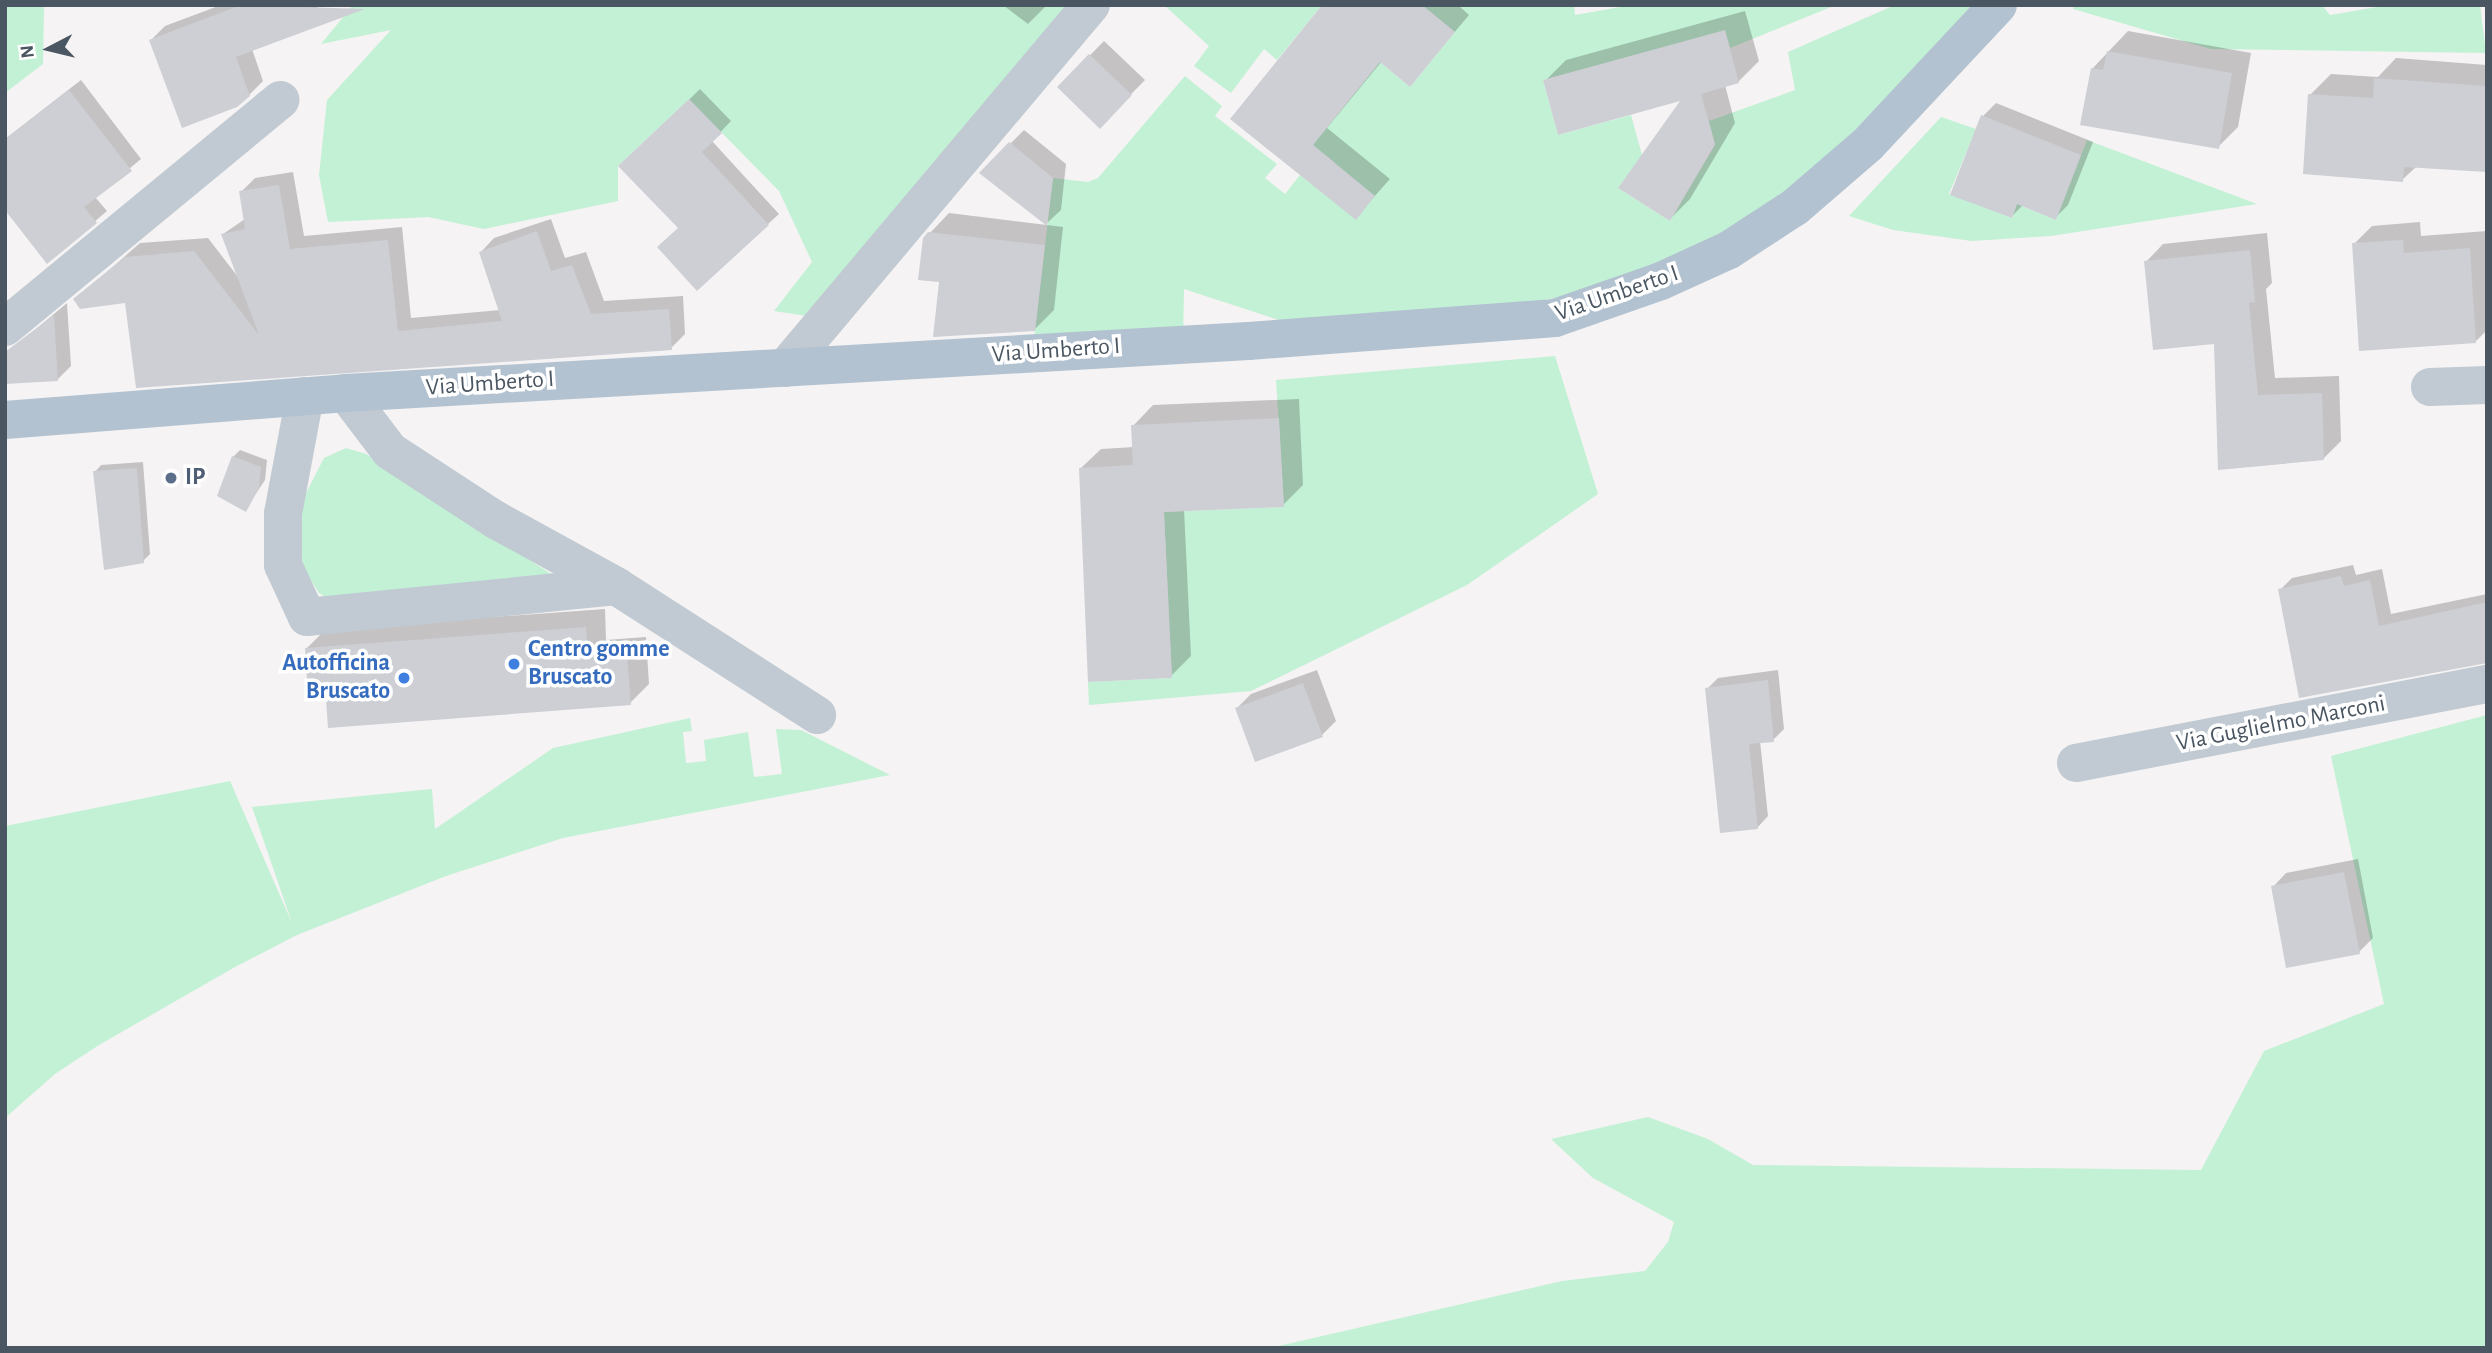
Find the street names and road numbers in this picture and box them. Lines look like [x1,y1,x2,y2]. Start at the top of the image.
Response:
street label: Via Umberto I [1551,259,1683,329]
street label: Via Umberto I [991,332,1121,370]
street label: Via Umberto I [425,365,555,403]
street label: Via Guglielmo Marconi [2174,690,2388,758]

